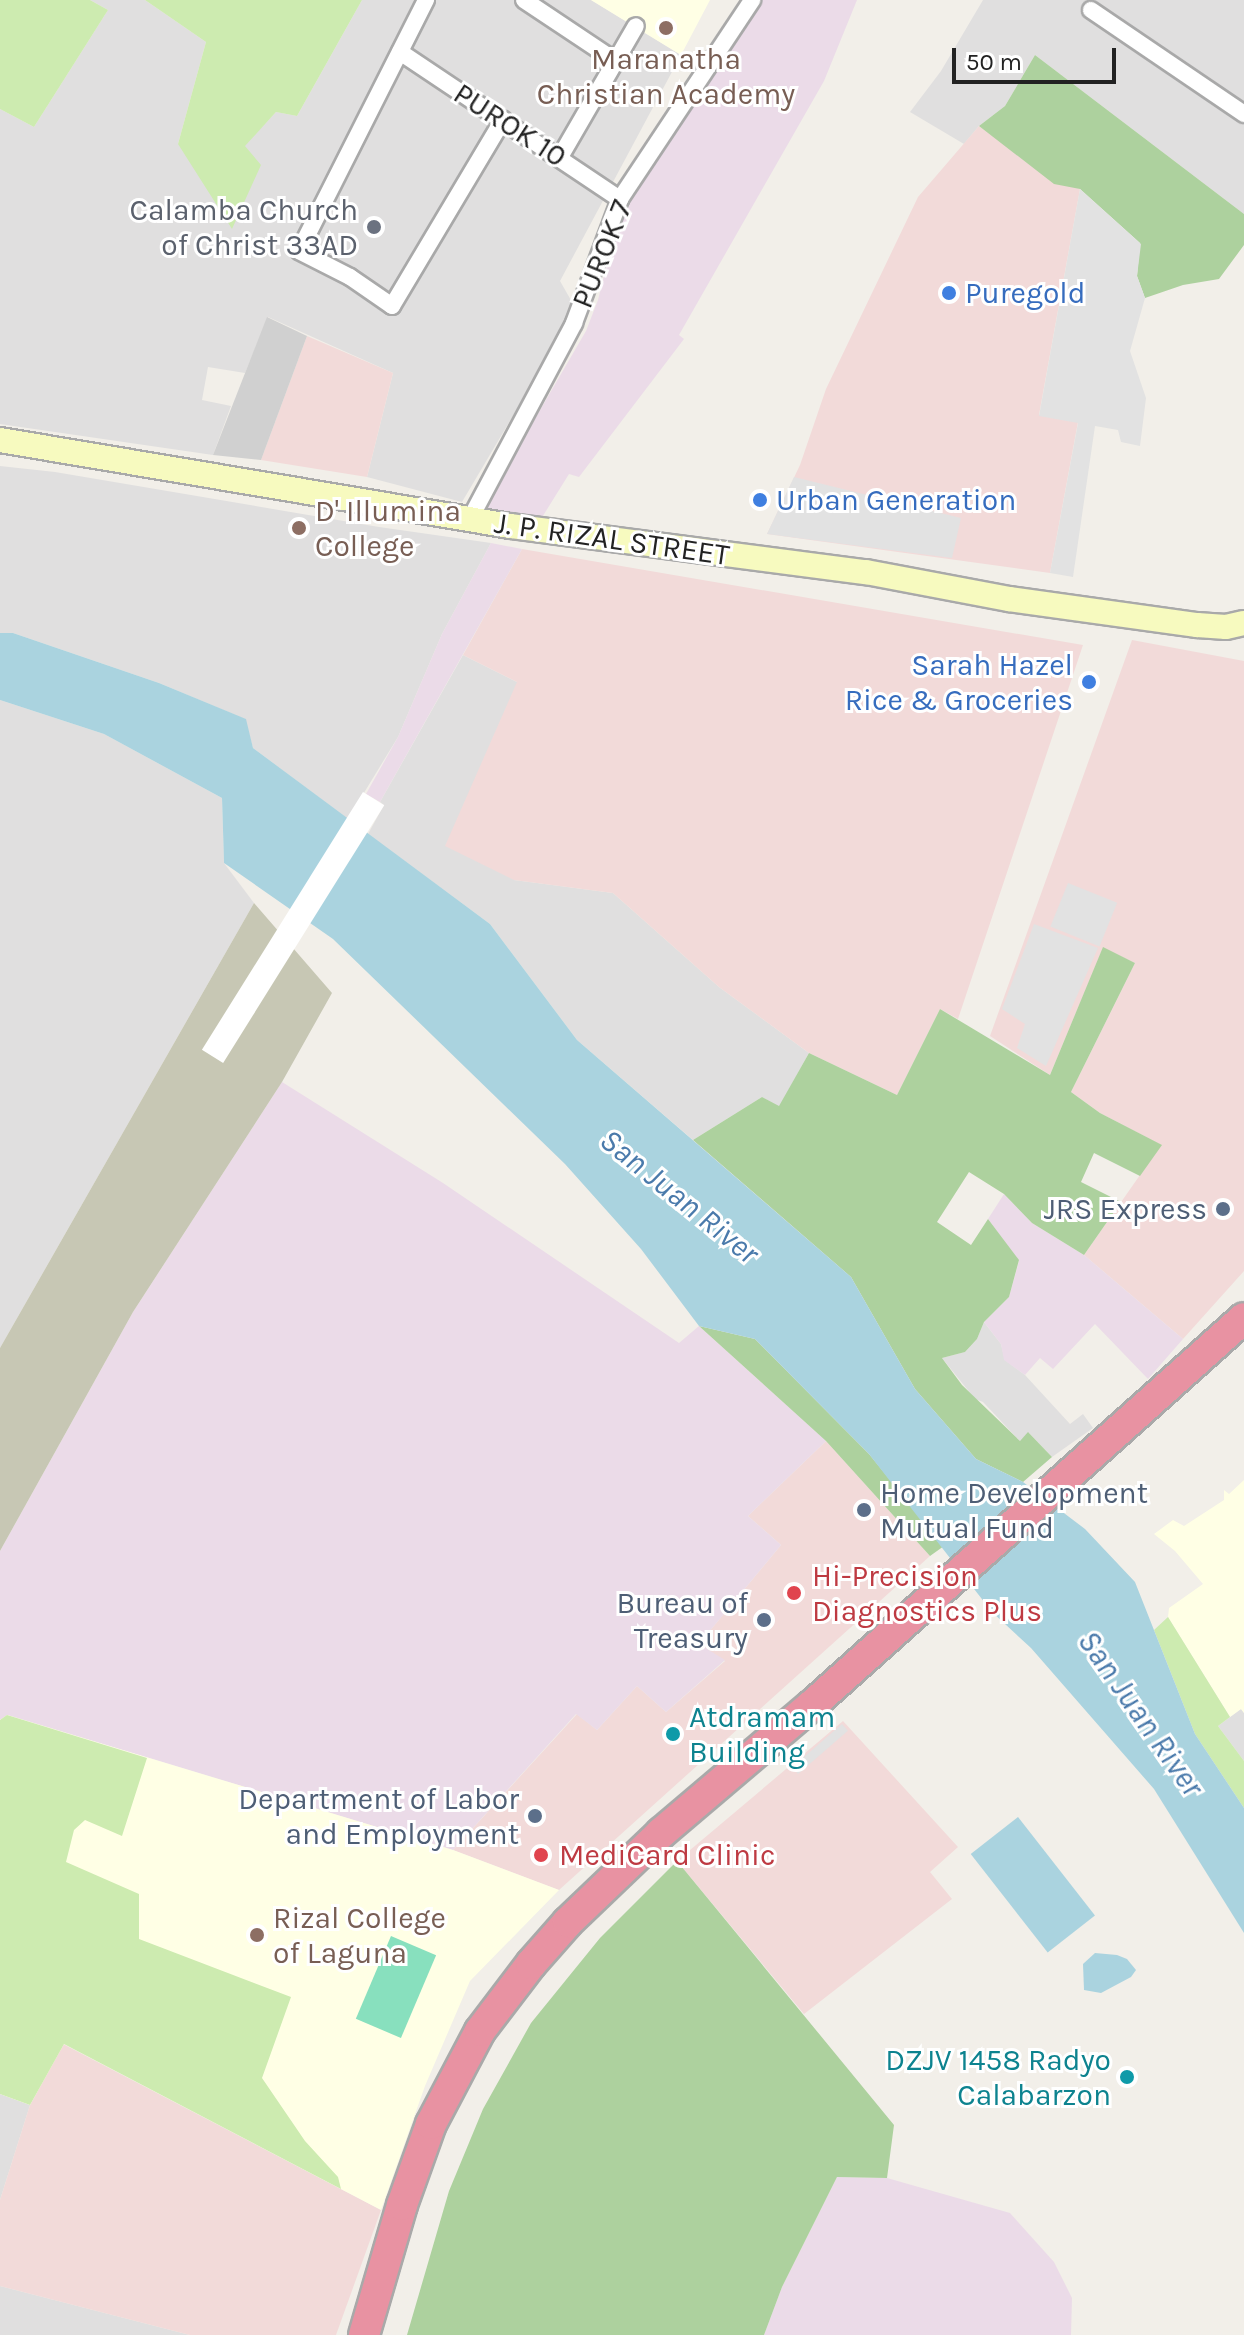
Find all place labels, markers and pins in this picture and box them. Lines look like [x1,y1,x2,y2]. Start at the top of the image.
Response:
marker: Maranatha Christian Academy [657,19,675,37]
place label: Maranatha Christian Academy [537,41,795,112]
place label: Calamba Church of Christ 33AD [130,192,358,262]
marker: Calamba Church of Christ 33AD [365,218,383,236]
place label: Puregold [965,275,1086,311]
marker: Puregold [940,284,958,302]
place label: Urban Generation [776,482,1016,518]
marker: Urban Generation [751,491,769,509]
place label: D' Illumina College [315,493,461,564]
marker: D' Illumina College [290,519,308,537]
place label: Sarah Hazel Rice & Groceries [845,647,1073,718]
marker: Sarah Hazel Rice & Groceries [1080,673,1098,691]
place label: JRS Express [1044,1191,1207,1227]
marker: JRS Express [1214,1200,1232,1218]
place label: Home Development Mutual Fund [880,1475,1148,1546]
marker: Home Development Mutual Fund [855,1501,873,1519]
place label: Hi-Precision Diagnostics Plus [812,1558,1042,1628]
marker: Hi-Precision Diagnostics Plus [783,1582,805,1604]
place label: Bureau of Treasury [616,1585,748,1656]
marker: Bureau of Treasury [755,1611,773,1629]
place label: Atdramam Building [689,1699,835,1770]
marker: Atdramam Building [664,1725,682,1743]
place label: Department of Labor and Employment [238,1781,519,1852]
marker: Department of Labor and Employment [526,1807,544,1825]
place label: MediCard Clinic [559,1837,775,1873]
marker: MediCard Clinic [530,1844,552,1866]
place label: Rizal College of Laguna [273,1900,446,1970]
marker: Rizal College of Laguna [248,1926,266,1944]
place label: DZJV 1458 Radyo Calabarzon [885,2042,1111,2112]
marker: DZJV 1458 Radyo Calabarzon [1118,2068,1136,2086]

